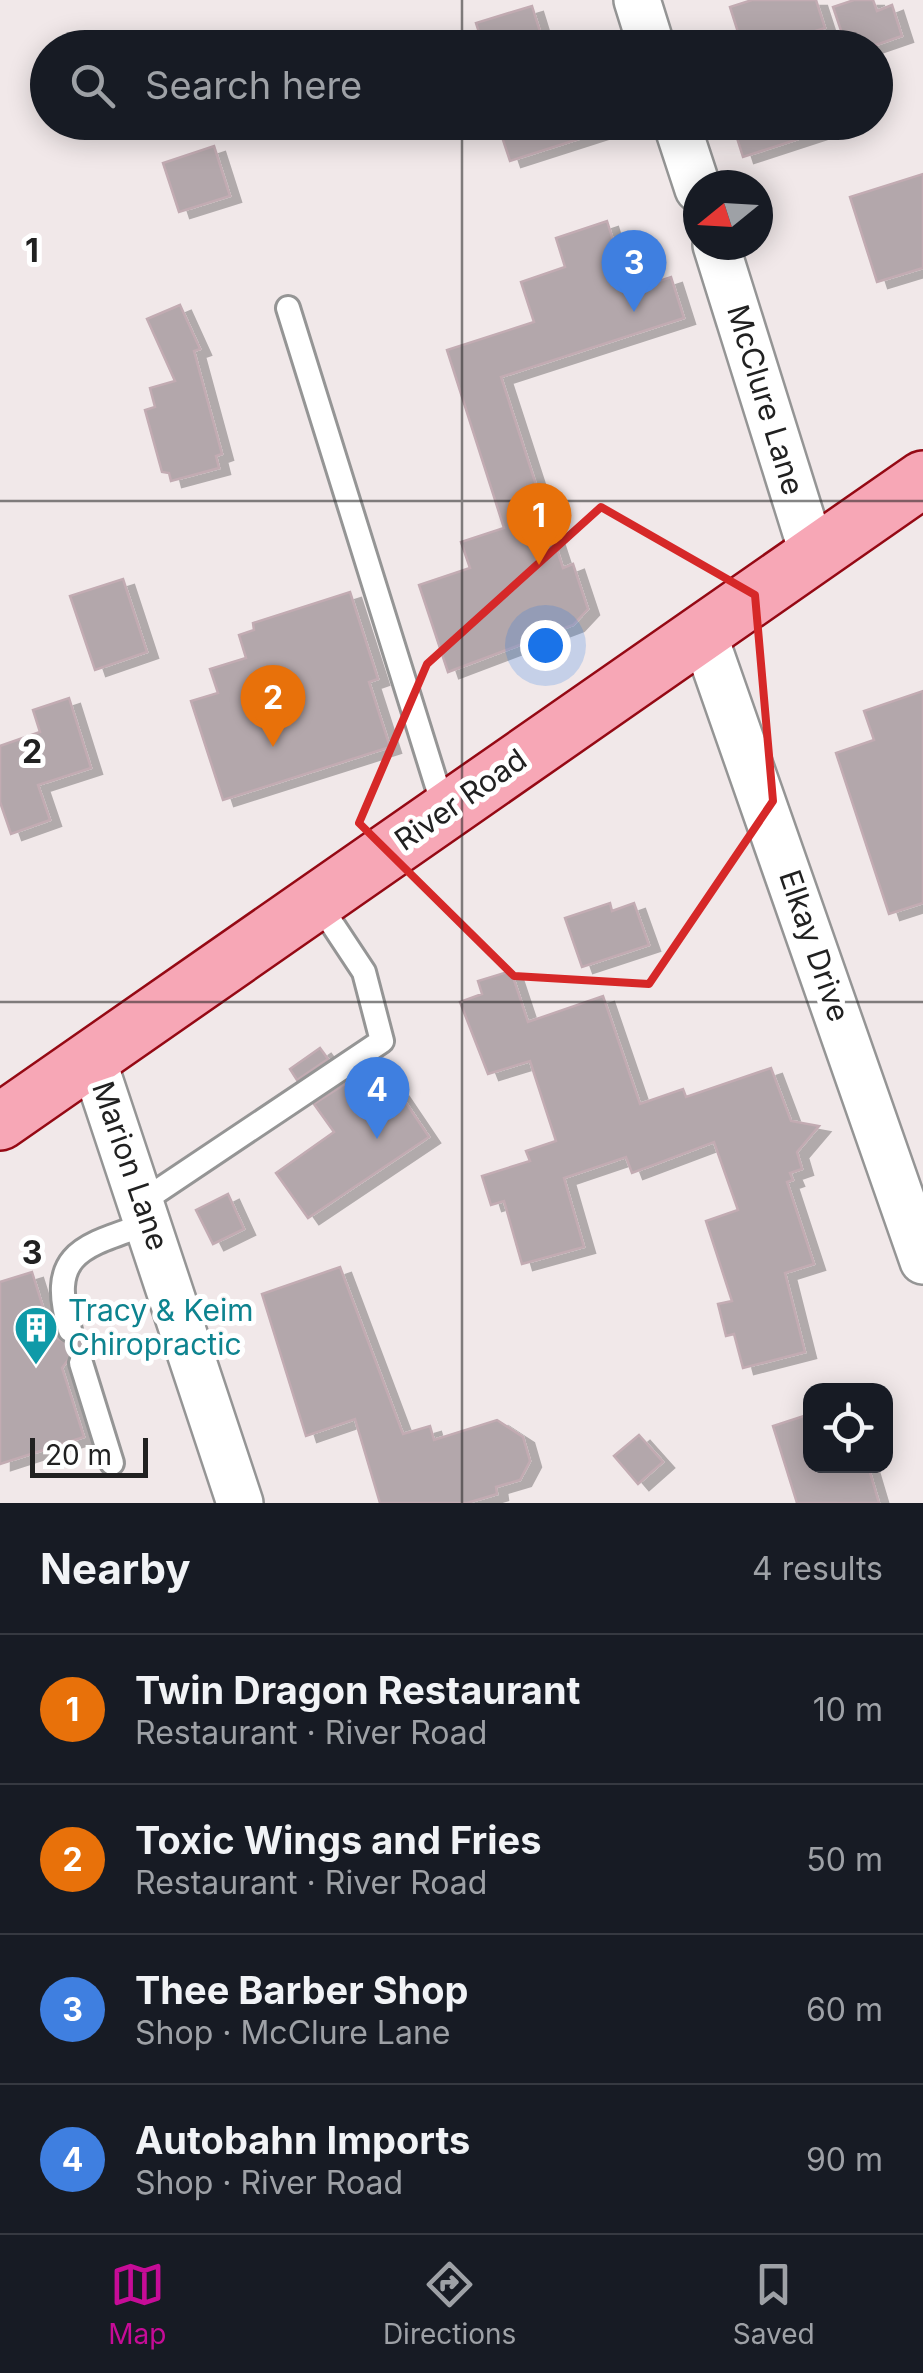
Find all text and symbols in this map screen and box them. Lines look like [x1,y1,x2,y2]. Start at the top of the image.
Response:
search box [30,30,893,140]
icon: search [65,58,120,113]
text: Search here [145,62,362,108]
north arrow [683,170,773,260]
pin: 3 [602,230,666,312]
text: 1 [25,231,39,270]
street label: McClure Lane [720,300,812,499]
pin: 1 [506,482,572,565]
your location [520,620,571,671]
pin: 2 [240,664,306,747]
text: 2 [22,732,42,771]
street label: River Road [388,741,533,858]
street label: Elkay Drive [772,865,858,1026]
pin: 4 [344,1056,410,1139]
street label: Marion Lane [85,1077,177,1255]
text: 3 [22,1233,42,1272]
place label: Tracy & Keim Chiropractic [68,1292,253,1362]
building icon: Tracy & Keim Chiropractic [13,1305,59,1366]
map controls [803,1383,893,1473]
button: locate [803,1383,893,1473]
scale bar [30,1433,148,1478]
text: 20 m [45,1438,112,1472]
text: Nearby [40,1543,191,1594]
text: 4 results [752,1549,883,1588]
text: Twin Dragon Restaurant [135,1667,581,1713]
text: 1 [66,1690,79,1729]
text: 10 m [813,1690,883,1729]
text: Restaurant · River Road [135,1713,487,1752]
text: Toxic Wings and Fries [135,1817,542,1863]
text: 2 [62,1840,83,1879]
text: 50 m [806,1840,883,1879]
text: Restaurant · River Road [135,1863,487,1902]
text: Thee Barber Shop [135,1967,468,2013]
text: 3 [62,1990,83,2029]
text: 60 m [806,1990,883,2029]
text: Shop · McClure Lane [135,2013,450,2052]
text: Autobahn Imports [135,2117,470,2163]
text: 4 [62,2140,83,2179]
text: 90 m [806,2140,883,2179]
text: Shop · River Road [135,2163,403,2202]
tab: Map [108,2257,166,2351]
tab: Directions [383,2257,516,2351]
tab: Saved [733,2257,815,2351]

